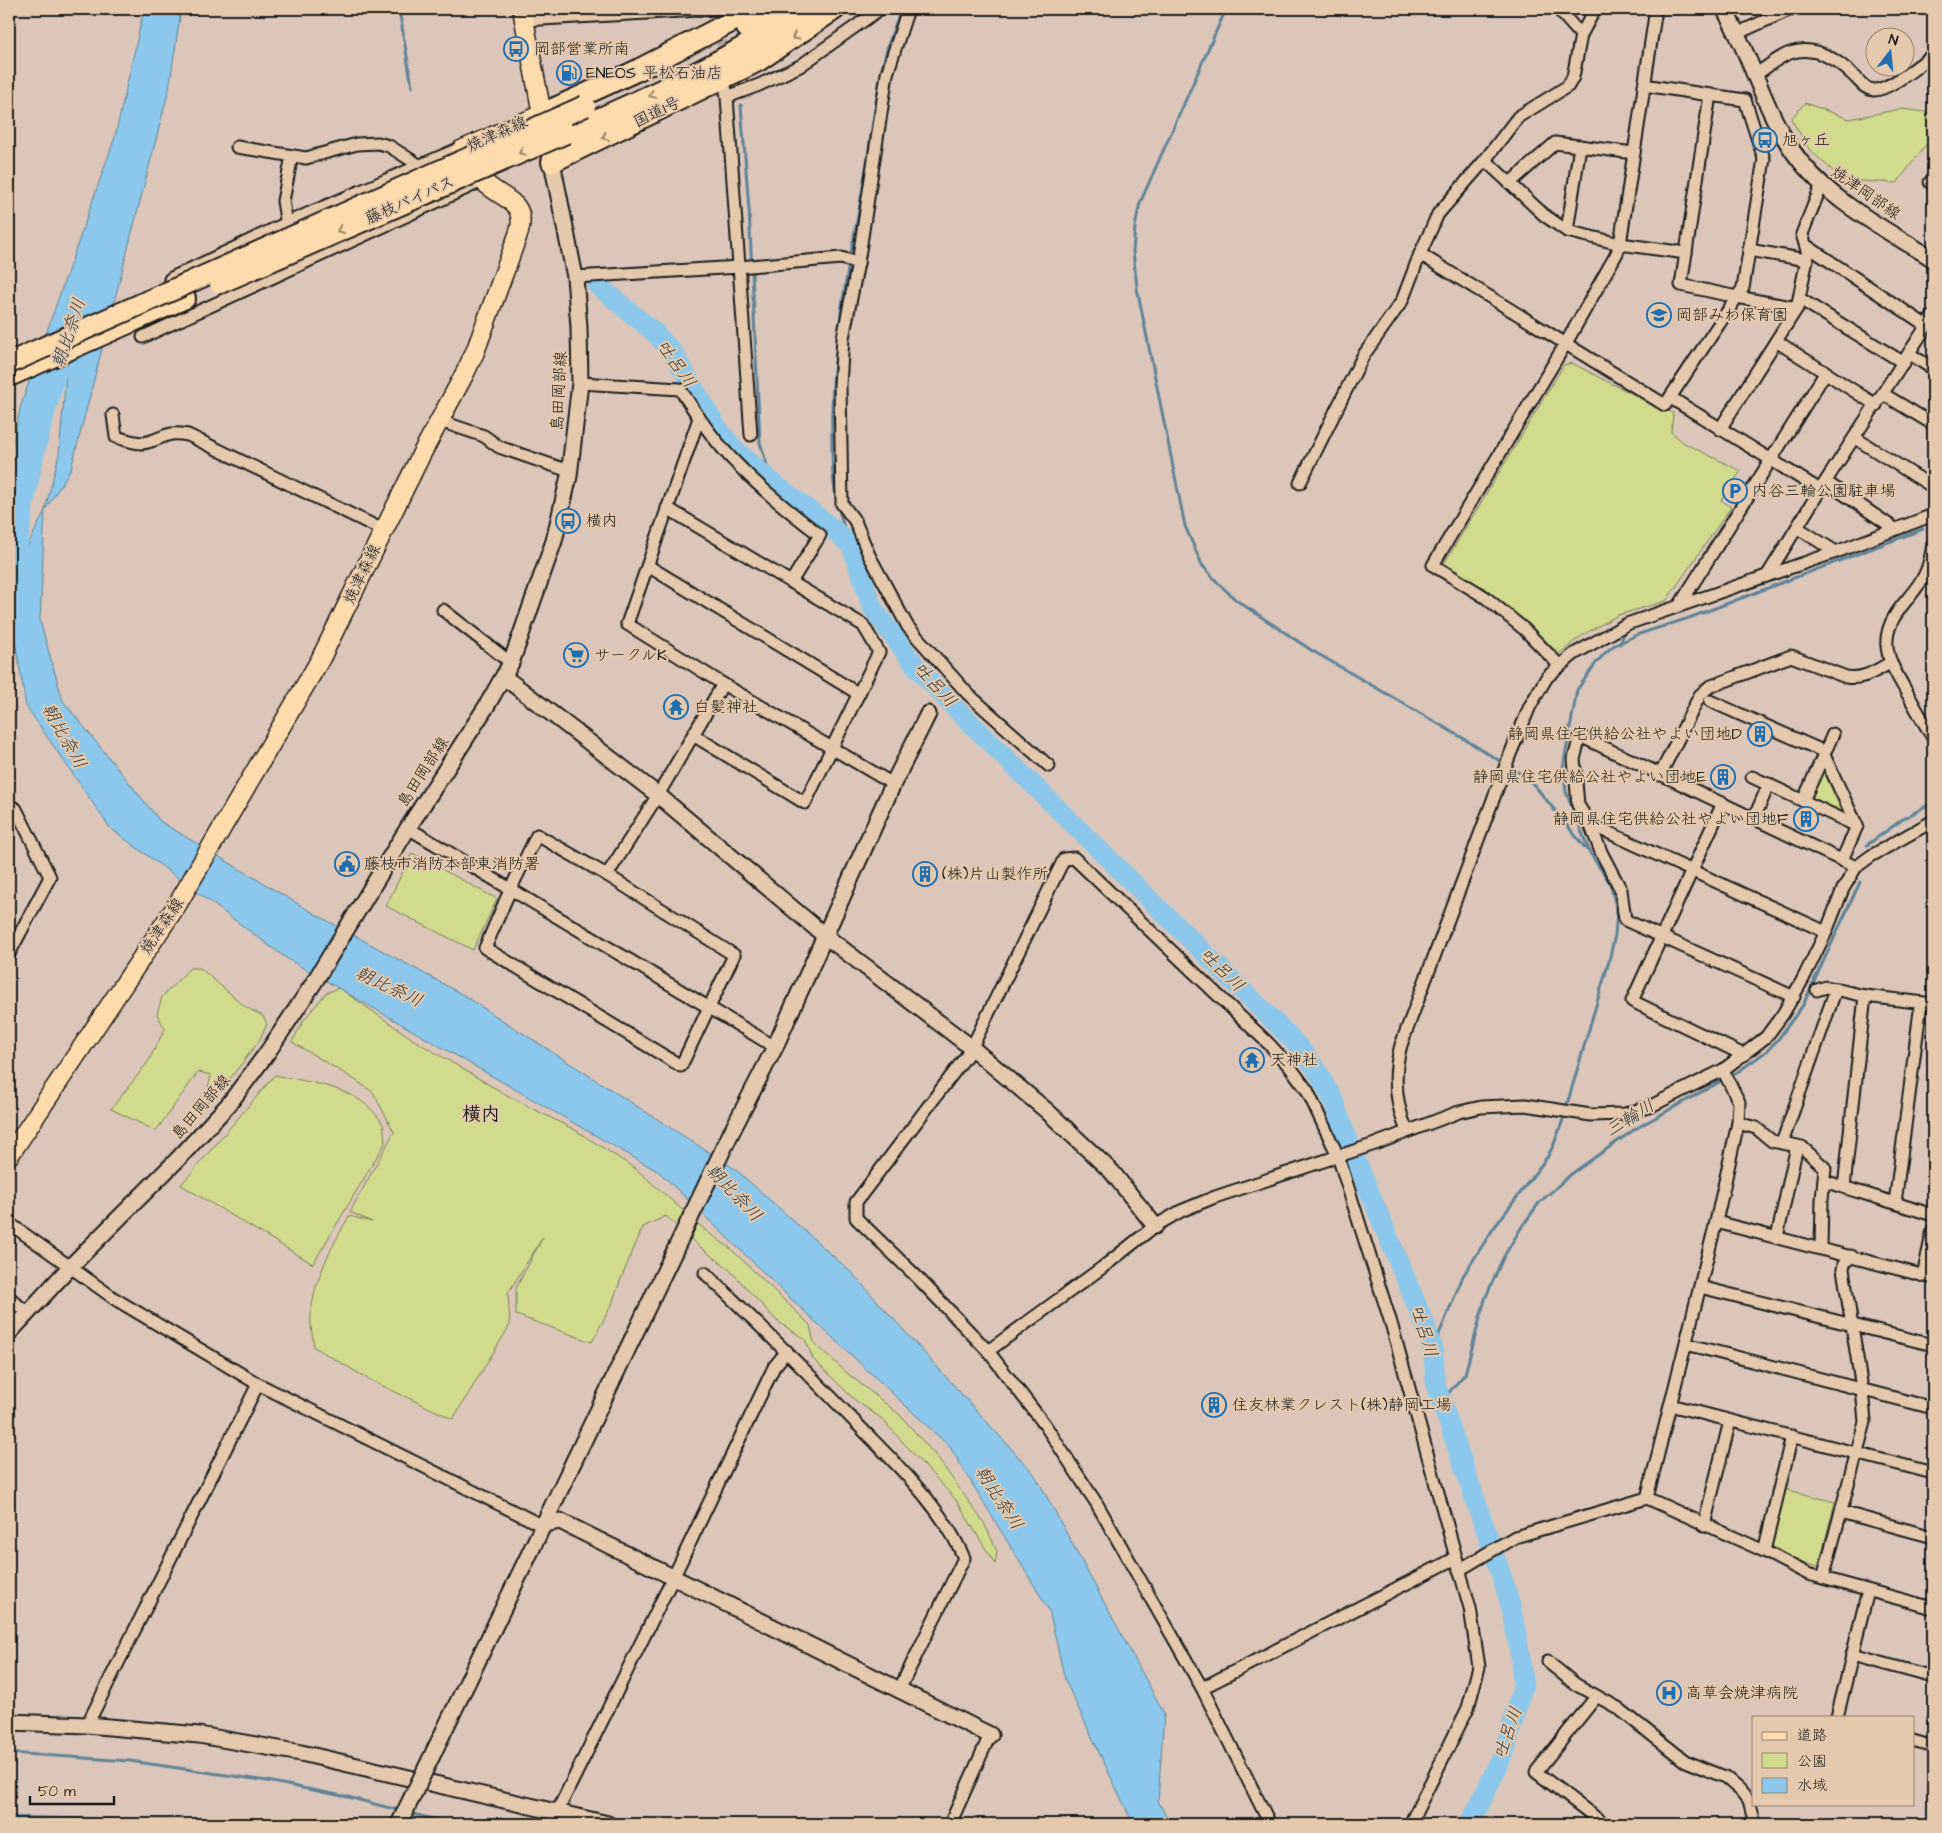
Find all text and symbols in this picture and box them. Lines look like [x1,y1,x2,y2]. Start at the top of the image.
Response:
north arrow [1864,28,1914,78]
one-way arrow [791,30,800,40]
text: N [1886,30,1900,51]
bus stop icon: 岡部営業所南 [503,36,529,62]
place label: 岡部営業所南 [534,38,630,60]
fuel station icon: ENEOS 平松石油店 [556,60,582,86]
place label: ENEOS 平松石油店 [586,62,722,84]
one-way arrow [648,89,657,100]
street label: 国道1号 [630,91,684,133]
street label: 焼津森線 [463,111,531,157]
bus stop icon: 旭ヶ丘 [1752,127,1778,153]
place label: 旭ヶ丘 [1782,129,1830,151]
one-way arrow [601,131,610,141]
one-way arrow [518,146,526,156]
street label: 焼津岡部線 [1827,161,1905,225]
street label: 藤枝バイパス [362,170,458,230]
one-way arrow [336,224,345,235]
water label: 朝比奈川 [46,295,92,371]
school or university icon: 岡部みわ保育園 [1646,302,1672,328]
place label: 岡部みわ保育園 [1676,304,1788,326]
water label: 吐呂川 [650,335,702,393]
street label: 島田岡部線 [546,350,572,432]
parking icon: 内谷三輪公園駐車場 [1722,478,1748,504]
place label: 内谷三輪公園駐車場 [1752,480,1896,502]
bus stop icon: 横内 [555,508,581,534]
place label: 横内 [586,510,618,532]
street label: 焼津森線 [338,540,386,608]
supermarket icon: サークルK [563,642,589,668]
place label: サークルK [594,644,667,666]
water label: 吐呂川 [908,657,962,713]
temple icon: 白髪神社 [663,694,689,720]
place label: 白髪神社 [694,696,758,718]
water label: 朝比奈川 [36,698,92,774]
building icon: 静岡県住宅供給公社やよい団地D [1747,721,1773,747]
place label: 静岡県住宅供給公社やよい団地D [1508,723,1742,745]
street label: 島田岡部線 [392,732,454,812]
building icon: 静岡県住宅供給公社やよい団地E [1710,764,1736,790]
place label: 静岡県住宅供給公社やよい団地E [1473,766,1707,788]
building icon: 静岡県住宅供給公社やよい団地F [1793,806,1819,832]
place label: 静岡県住宅供給公社やよい団地F [1553,808,1788,830]
public building icon: 藤枝市消防本部東消防署 [334,851,360,877]
place label: 藤枝市消防本部東消防署 [364,853,540,875]
building icon: (株)片山製作所 [912,861,938,887]
place label: (株)片山製作所 [942,863,1048,885]
street label: 焼津森線 [135,893,189,959]
water label: 吐呂川 [1194,942,1250,998]
water label: 朝比奈川 [351,960,427,1014]
temple icon: 天神社 [1239,1047,1265,1073]
place label: 天神社 [1270,1049,1318,1071]
street label: 島田岡部線 [166,1070,236,1144]
water label: 三輪川 [1600,1093,1660,1143]
district label: 横内 [462,1101,500,1128]
water label: 朝比奈川 [700,1158,768,1228]
water label: 吐呂川 [1404,1302,1444,1360]
building icon: 住友林業クレスト(株)静岡工場 [1201,1392,1227,1418]
place label: 住友林業クレスト(株)静岡工場 [1232,1394,1452,1416]
water label: 朝比奈川 [969,1461,1029,1535]
hospital icon: 高草会焼津病院 [1656,1680,1682,1706]
place label: 高草会焼津病院 [1686,1682,1798,1704]
water label: 吐呂川 [1487,1703,1529,1763]
legend [1752,1716,1914,1806]
text: 道路 [1797,1725,1827,1746]
text: 公園 [1797,1751,1827,1772]
scale bar [30,1773,114,1805]
text: 水域 [1797,1775,1827,1796]
text: 50 m [38,1781,76,1802]

